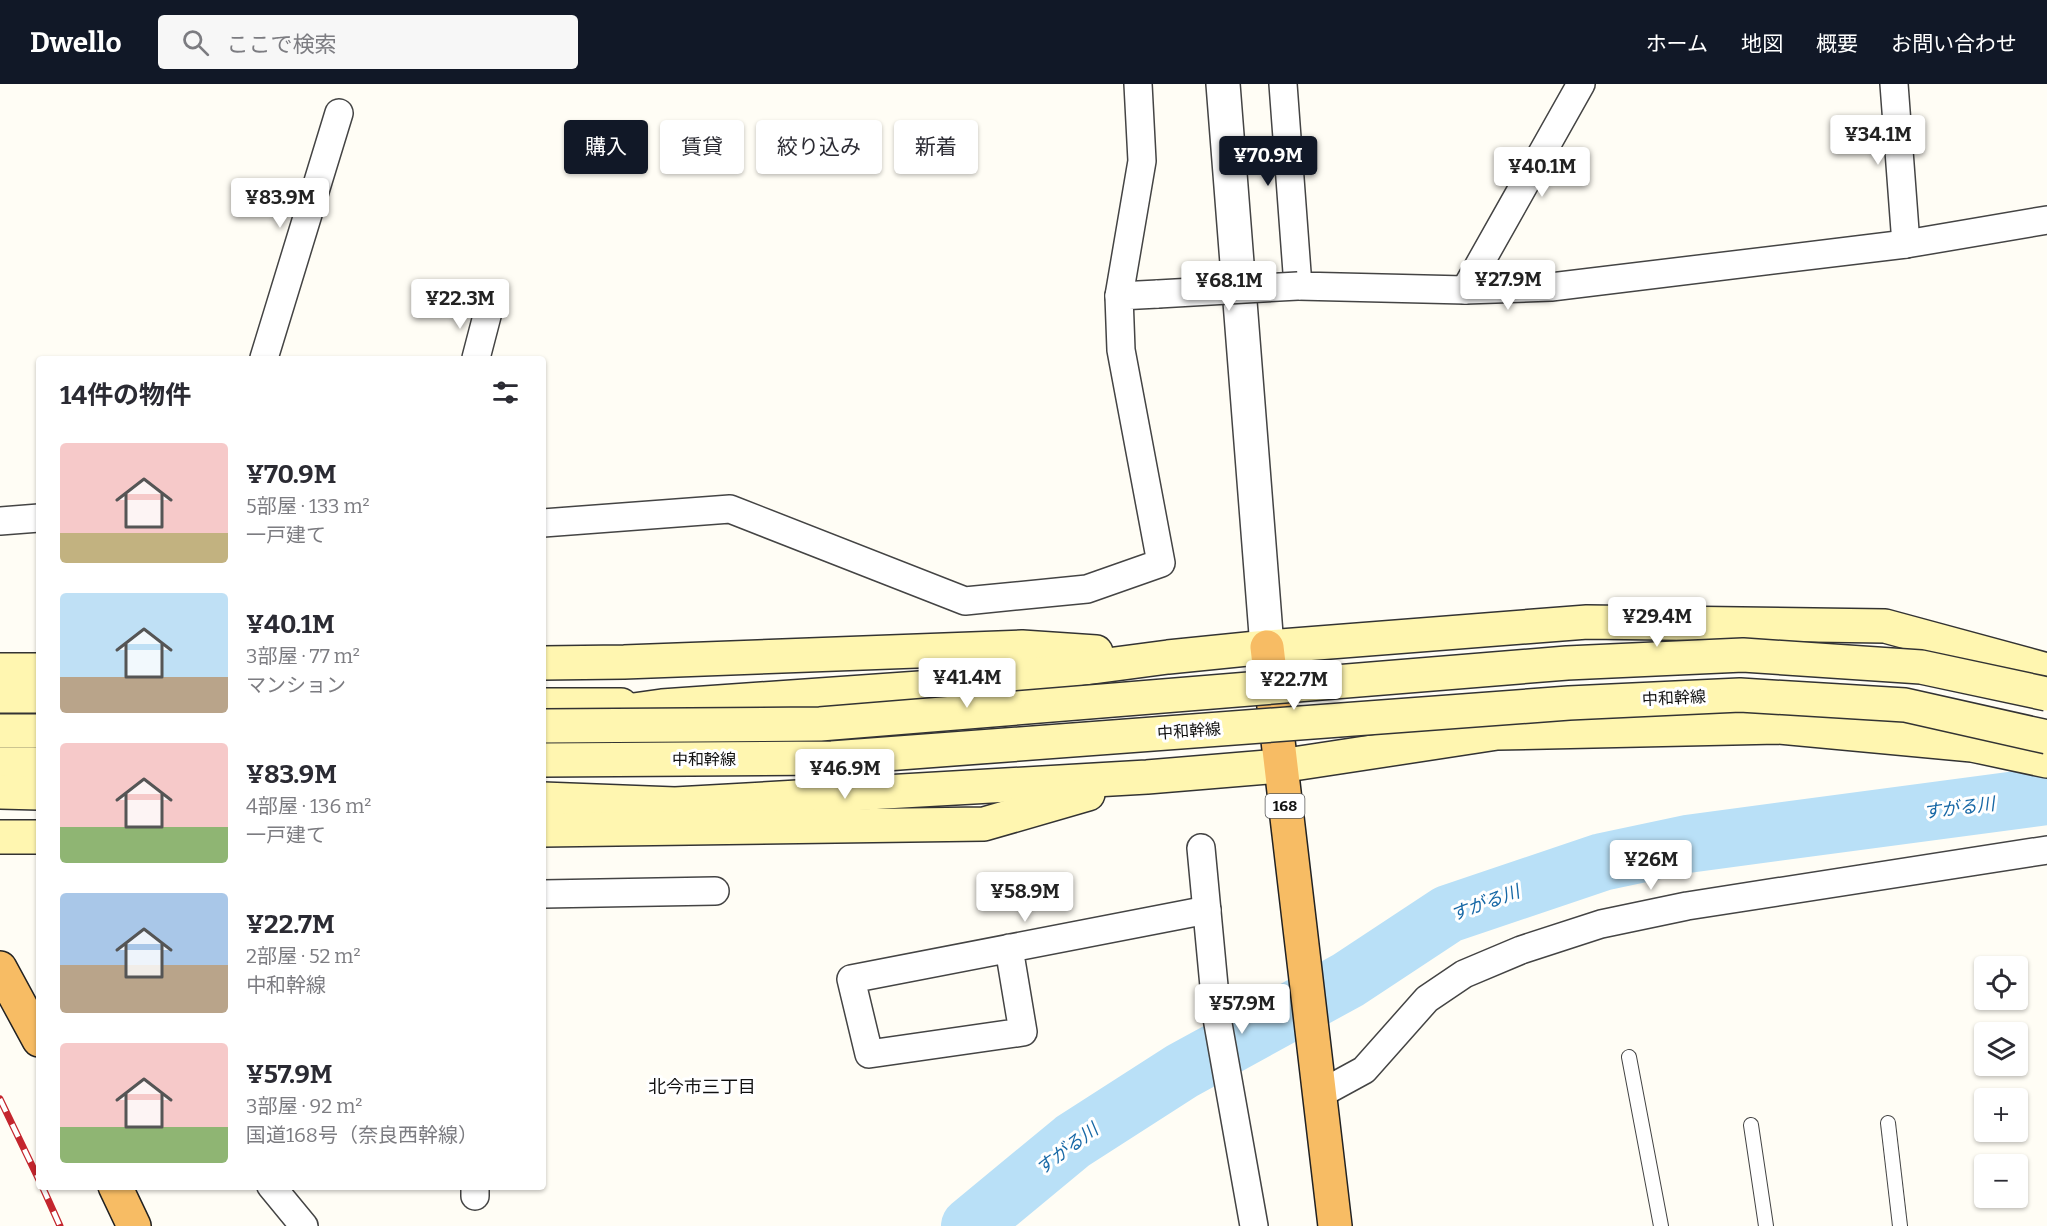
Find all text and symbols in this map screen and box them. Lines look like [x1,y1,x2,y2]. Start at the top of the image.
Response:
search box [158,15,578,69]
text: Dwello [30,26,122,59]
icon: search [179,26,212,59]
text: ここで検索 [227,31,337,58]
text: ホーム [1646,31,1708,57]
text: 地図 [1741,31,1783,57]
text: 概要 [1816,31,1858,57]
text: お問い合わせ [1891,31,2017,57]
pin: ¥34.1M [1829,115,1927,166]
chip: 購入 [564,120,648,174]
chip: 賃貸 [660,120,744,174]
chip: 絞り込み [756,120,882,174]
chip: 新着 [894,120,978,174]
text: ¥34.1M [1844,122,1912,146]
pin: ¥70.9M [1219,136,1317,187]
text: ¥70.9M [1233,143,1303,167]
pin: ¥40.1M [1493,147,1591,198]
text: ¥40.1M [1508,154,1576,178]
pin: ¥83.9M [231,178,329,229]
text: ¥83.9M [245,185,315,209]
pin: ¥27.9M [1459,260,1557,311]
pin: ¥68.1M [1180,261,1278,312]
text: ¥27.9M [1474,267,1542,291]
text: ¥68.1M [1195,268,1263,292]
pin: ¥22.3M [411,279,509,330]
text: ¥22.3M [425,286,495,310]
icon: filters [489,376,522,409]
text: 14件の物件 [60,380,191,411]
text: ¥70.9M [246,459,336,490]
icon: home [108,467,180,539]
text: 5部屋 · 133 m² [246,494,370,518]
text: 一戸建て [246,523,326,547]
pin: ¥29.4M [1608,597,1706,648]
text: ¥29.4M [1622,604,1692,628]
text: ¥40.1M [246,609,335,640]
icon: home [108,617,180,689]
text: 3部屋 · 77 m² [246,644,360,668]
pin: ¥41.4M [918,658,1016,709]
pin: ¥22.7M [1245,660,1343,711]
text: ¥41.4M [933,665,1001,689]
text: ¥22.7M [1260,667,1328,691]
text: マンション [246,673,346,697]
street label: 中和幹線 [1642,687,1706,709]
street label: 中和幹線 [1156,719,1222,743]
pin: ¥46.9M [796,749,894,800]
street label: 中和幹線 [672,750,736,769]
text: ¥46.9M [809,756,881,780]
text: ¥83.9M [246,759,337,790]
icon: home [108,767,180,839]
water label: すがる川 [1922,792,1998,823]
text: 4部屋 · 136 m² [246,794,371,818]
road number: 168 [1266,794,1304,818]
text: 一戸建て [246,823,326,847]
pin: ¥26M [1615,840,1687,891]
text: ¥26M [1624,847,1678,871]
pin: ¥58.9M [976,872,1074,923]
text: ¥58.9M [990,879,1060,903]
water label: すがる川 [1447,880,1524,926]
text: ¥22.7M [246,909,335,940]
icon: home [108,917,180,989]
text: 2部屋 · 52 m² [246,944,361,968]
map controls [1974,956,2028,1208]
button: locate [1974,956,2028,1010]
text: 中和幹線 [246,973,326,997]
pin: ¥57.9M [1193,984,1291,1035]
text: ¥57.9M [1209,991,1275,1015]
button: layers [1974,1022,2028,1076]
text: ¥57.9M [246,1059,333,1090]
icon: home [108,1067,180,1139]
district label: 北今市三丁目 [648,1076,756,1098]
button: + [1974,1088,2028,1142]
text: 3部屋 · 92 m² [246,1094,362,1118]
water label: すがる川 [1032,1117,1104,1179]
text: 国道168号（奈良西幹線） [246,1123,478,1147]
button: − [1974,1154,2028,1208]

